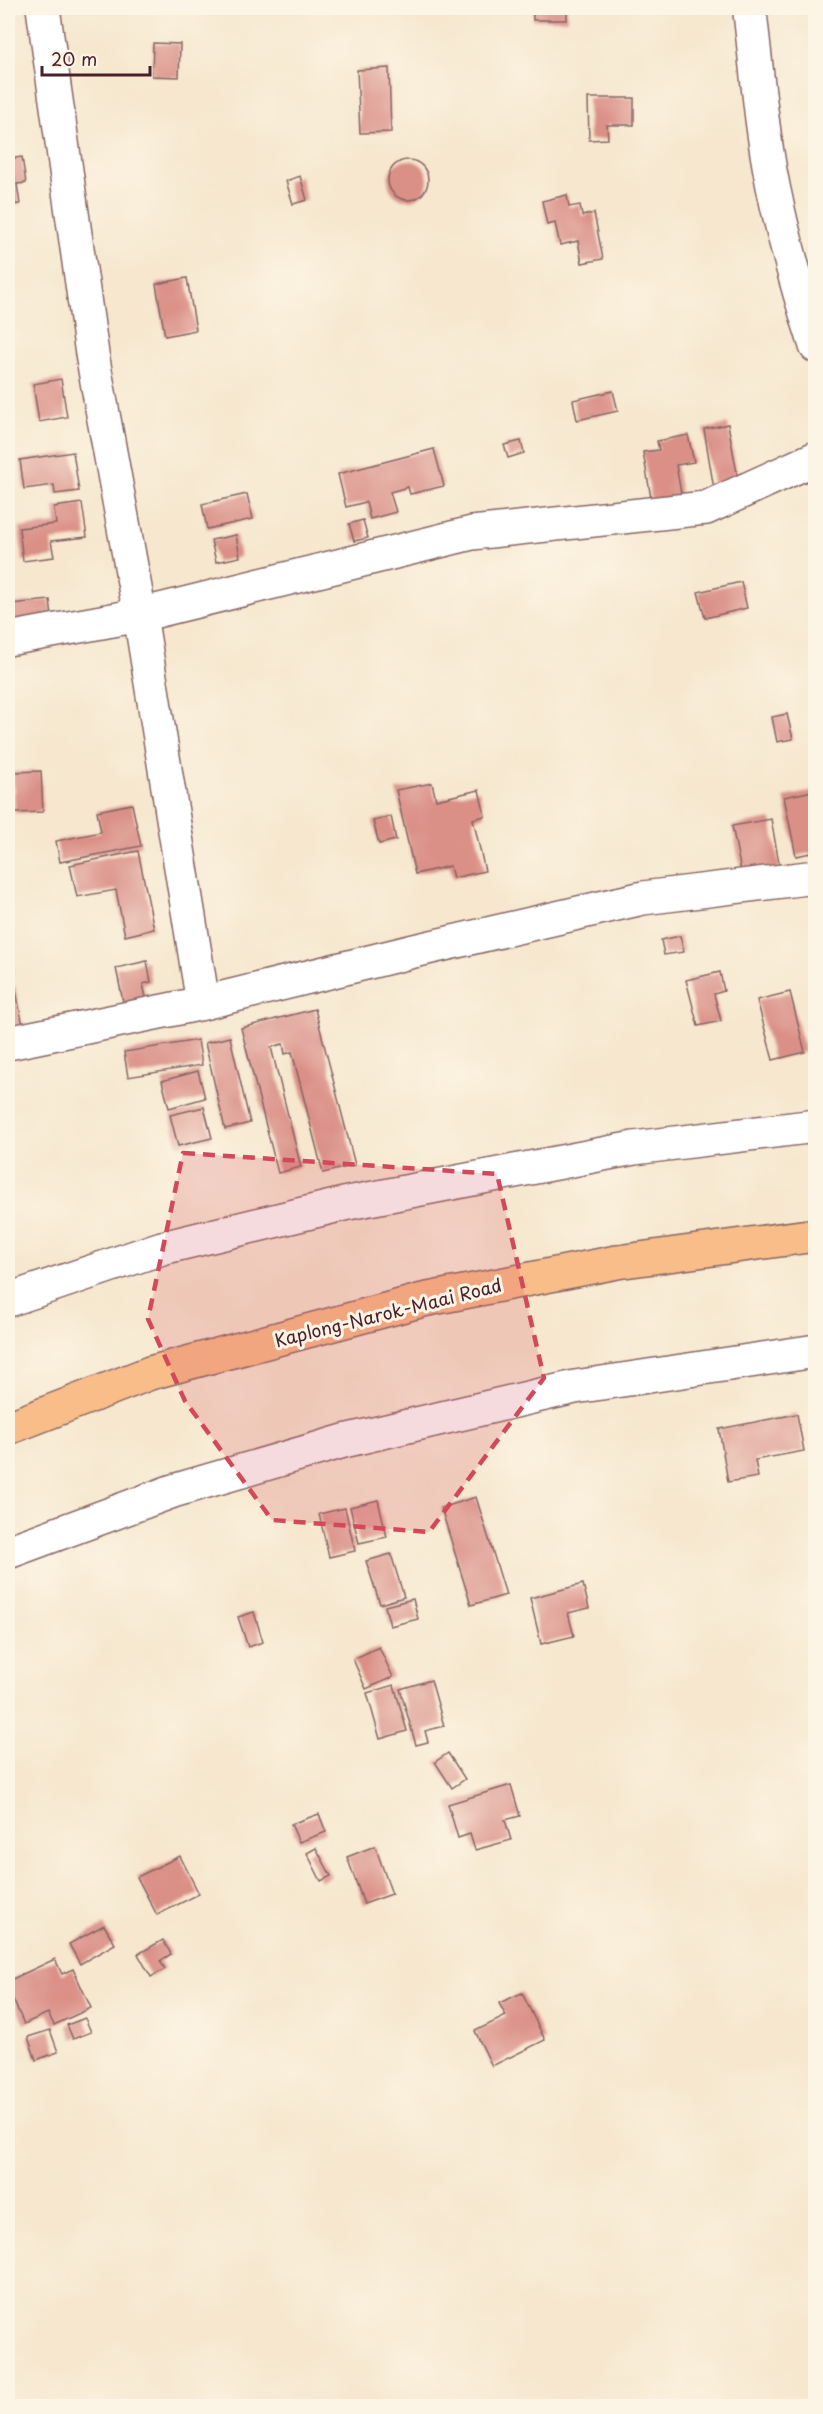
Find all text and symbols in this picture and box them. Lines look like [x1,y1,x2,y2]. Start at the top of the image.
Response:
scale bar [42,39,150,77]
text: 20 m [51,45,97,72]
street label: Kaplong-Narok-Maai Road [272,1271,504,1353]

